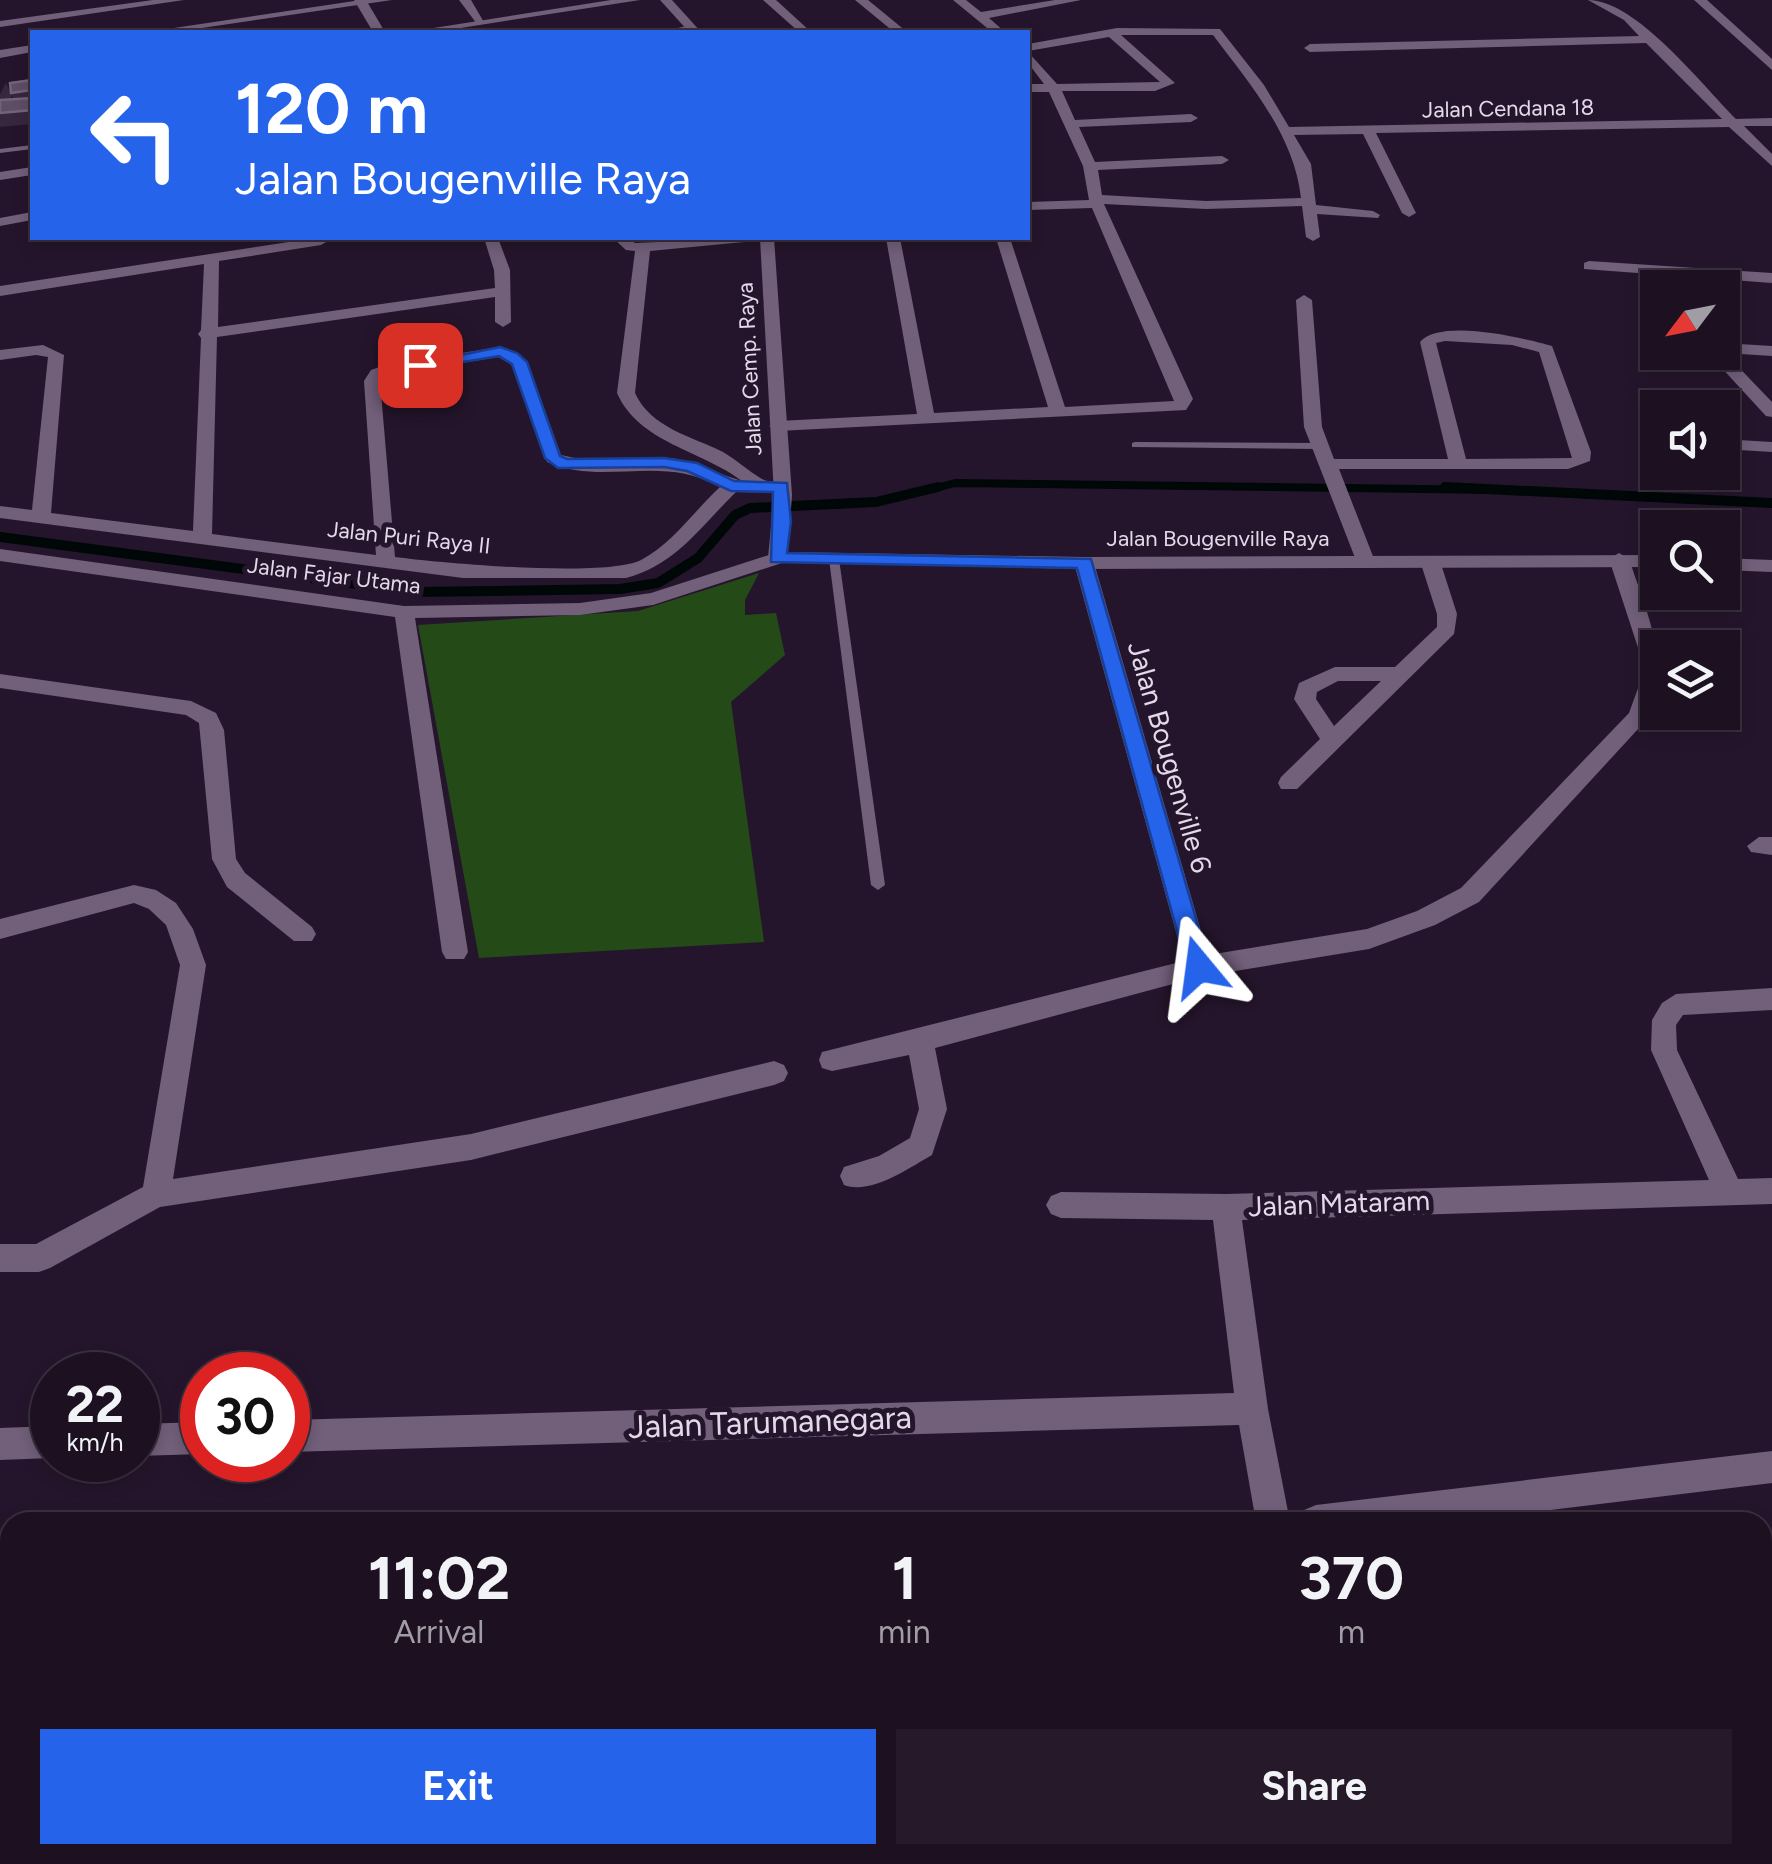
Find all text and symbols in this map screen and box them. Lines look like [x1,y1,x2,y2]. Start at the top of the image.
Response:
text: 120 m [235,66,428,151]
icon: left [70,70,200,200]
street label: Jalan Cendana 18 [1422,94,1594,123]
text: Jalan Bougenville Raya [235,151,691,205]
north arrow [1640,270,1740,370]
map controls [1640,270,1740,730]
street label: Jalan Cemp. Raya [731,282,768,456]
pin [378,323,463,408]
icon: arrive [393,338,448,393]
button: sound [1640,390,1740,490]
button: search [1640,510,1740,610]
street label: Jalan Puri Raya II [326,516,492,559]
street label: Jalan Bougenville Raya [1107,525,1329,552]
street label: Jalan Fajar Utama [246,551,422,600]
button: layers [1640,630,1740,730]
street label: Jalan Bougenville 6 [1121,637,1219,877]
position arrow [1147,915,1251,1019]
street label: Jalan Mataram [1247,1183,1431,1223]
speed limit sign: 30 [180,1352,310,1482]
text: 22 [66,1374,124,1435]
street label: Jalan Tarumanegara [628,1398,912,1446]
text: km/h [66,1427,124,1457]
text: 11:02 [368,1542,510,1614]
text: 1 [892,1542,917,1614]
text: 370 [1298,1542,1404,1614]
text: Arrival [394,1613,484,1651]
text: min [878,1613,931,1651]
text: m [1338,1613,1365,1651]
button: Exit [40,1729,876,1844]
button: Share [896,1729,1732,1844]

